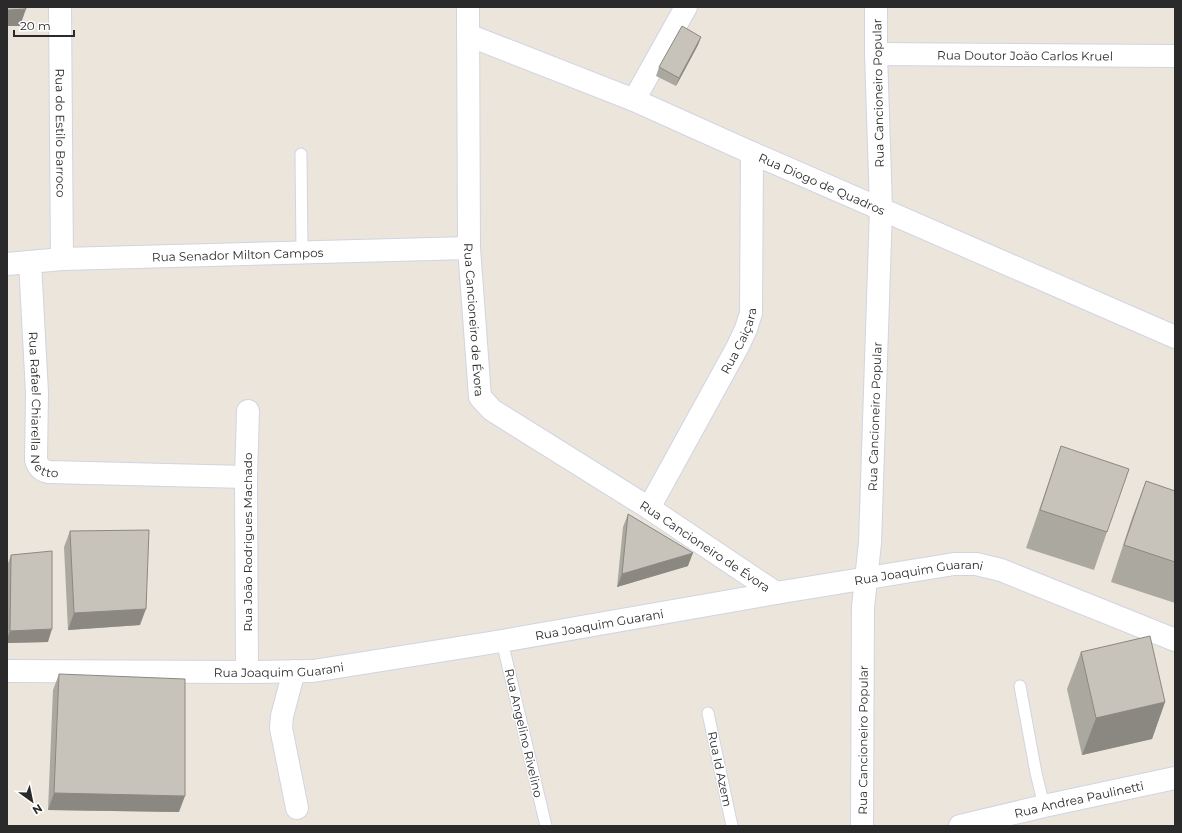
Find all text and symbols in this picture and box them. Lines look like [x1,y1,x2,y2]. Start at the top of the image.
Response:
scale bar [14,12,74,38]
text: 20 m [20,18,51,33]
street label: Rua Cancioneiro Popular [869,18,887,168]
street label: Rua Doutor João Carlos Kruel [937,47,1113,63]
street label: Rua do Estilo Barroco [53,68,69,198]
street label: Rua Diogo de Quadros [756,149,888,218]
street label: Rua Cancioneiro de Évora [461,243,487,397]
street label: Rua Senador Milton Campos [152,244,324,264]
street label: Rua Caiçara [717,308,759,376]
street label: Rua Rafael Chiarella Netto [26,331,59,480]
street label: Rua Cancioneiro Popular [864,341,884,491]
street label: Rua João Rodrigues Machado [240,452,255,632]
street label: Rua Cancioneiro de Évora [637,497,773,595]
street label: Rua Joaquim Guarani [853,557,985,588]
street label: Rua Joaquim Guarani [534,605,665,643]
street label: Rua Joaquim Guarani [214,659,345,680]
street label: Rua Cancioneiro Popular [855,665,870,815]
street label: Rua Angelino Rivelino [502,667,546,799]
street label: Rua Id Azem [705,730,735,808]
street label: Rua Andrea Paulinetti [1013,777,1145,820]
north arrow [12,781,52,821]
text: N [30,801,45,818]

